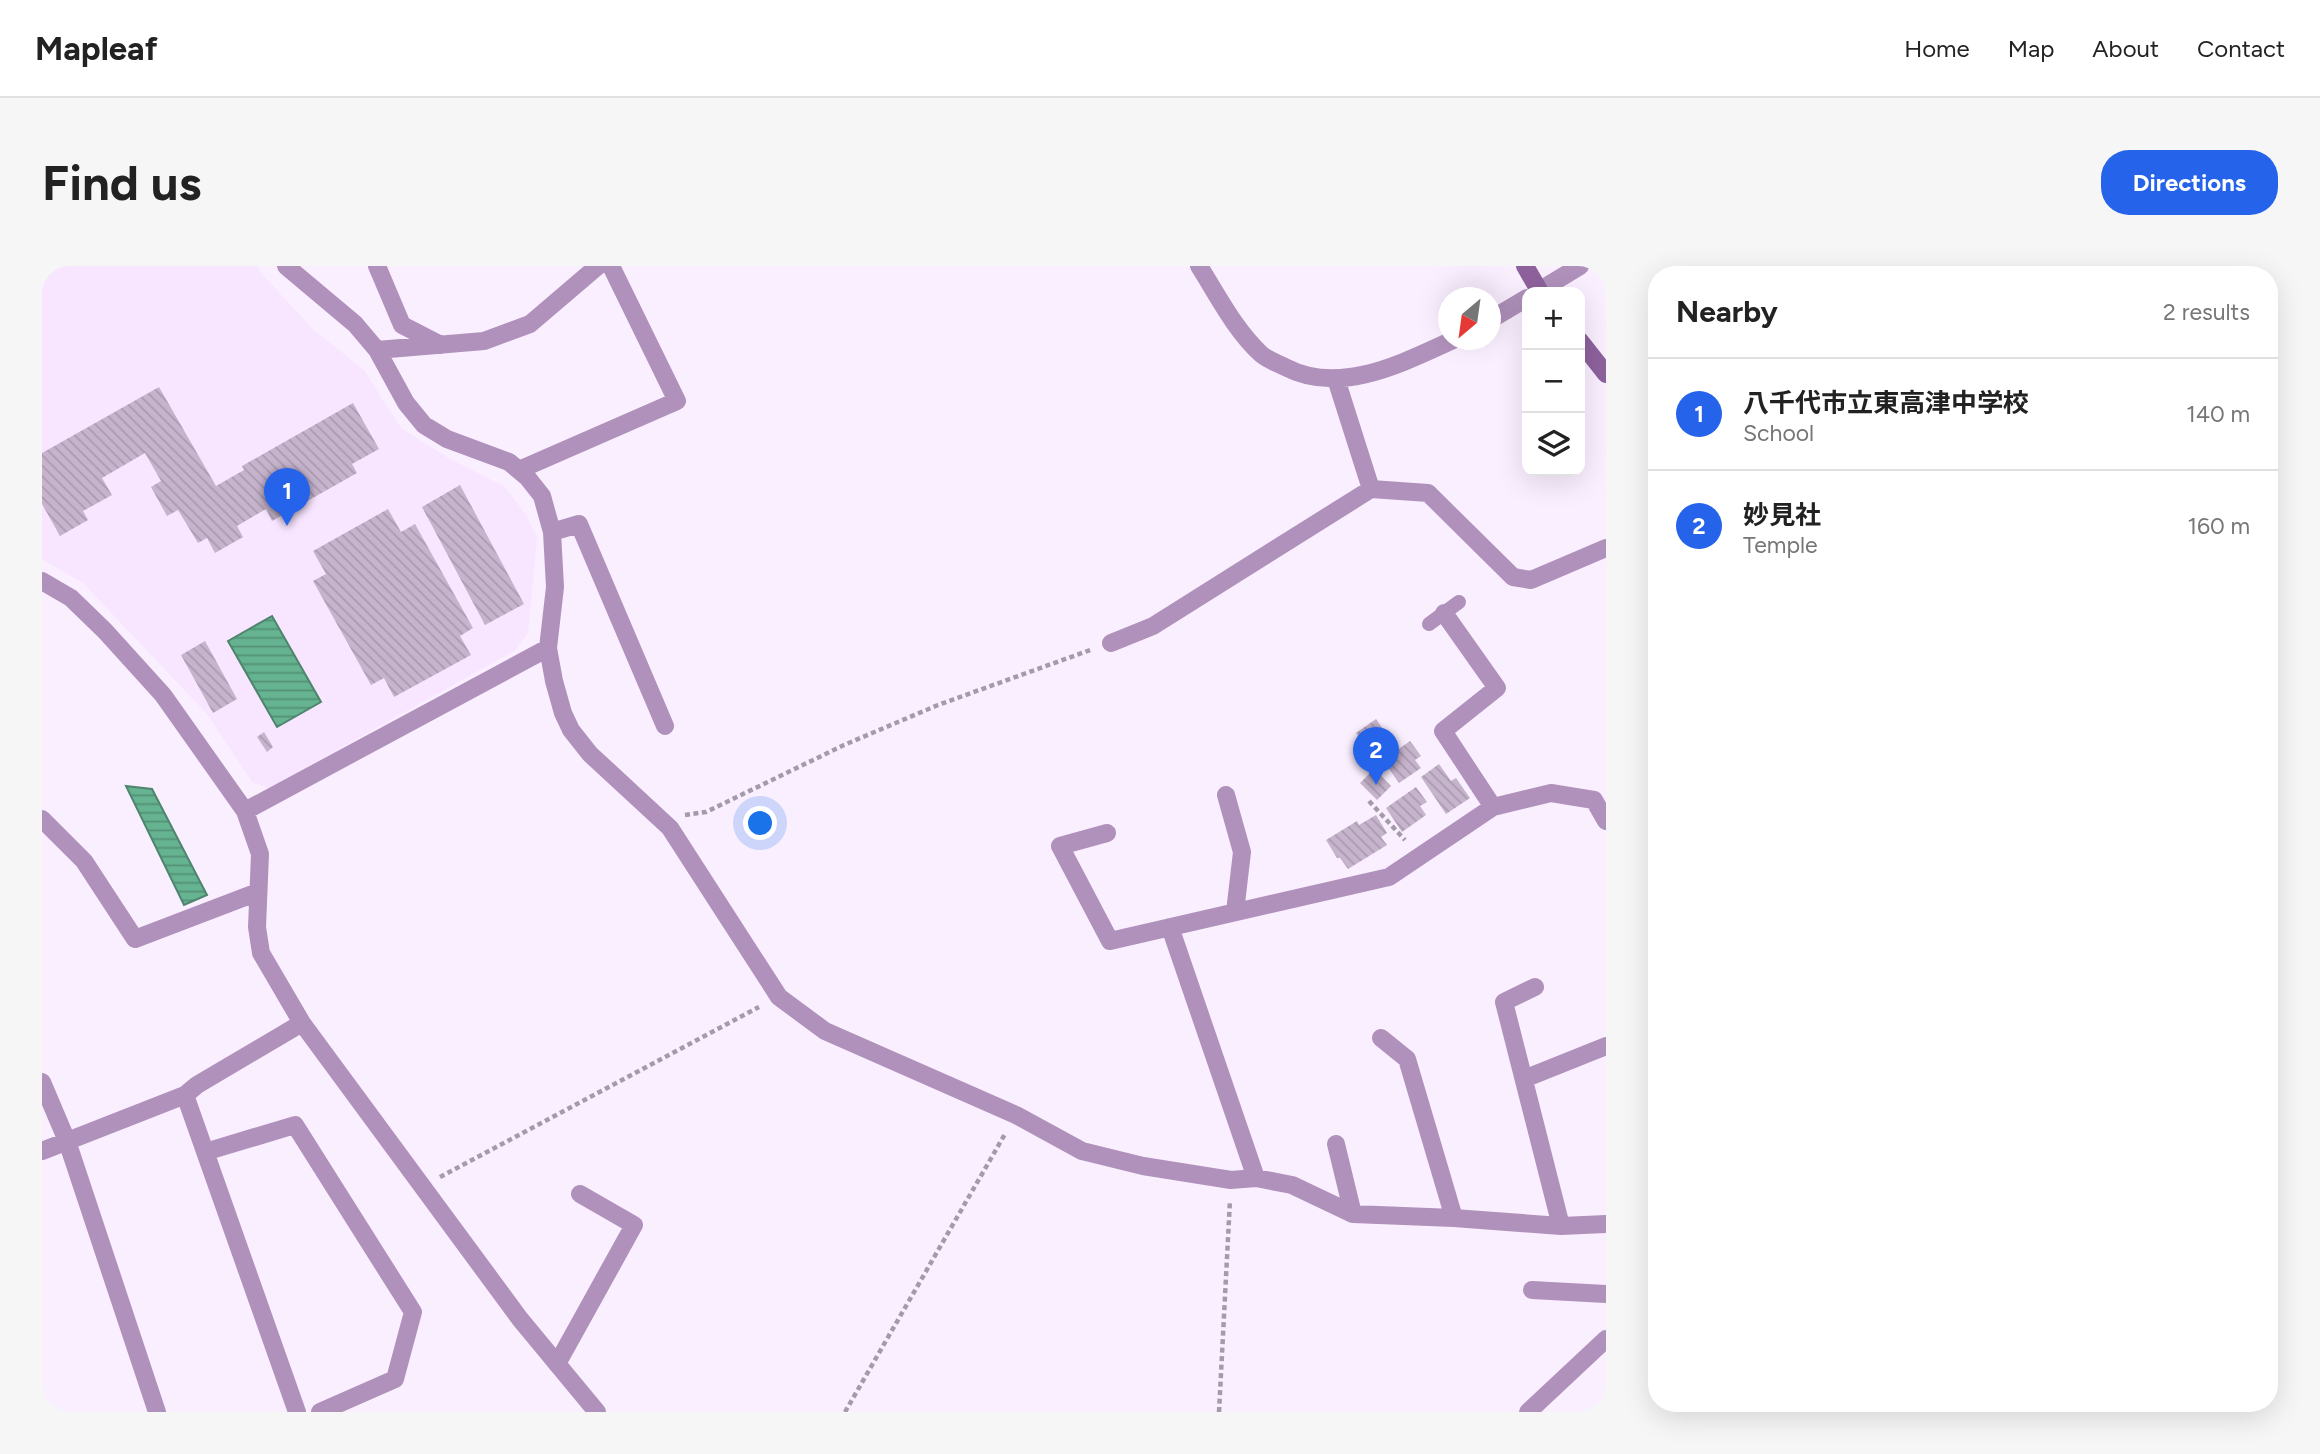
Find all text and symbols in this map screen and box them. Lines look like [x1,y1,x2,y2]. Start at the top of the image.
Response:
text: Mapleaf [35,29,158,68]
text: Home [1904,34,1970,63]
text: Map [2008,34,2054,63]
text: About [2092,34,2159,63]
text: Contact [2197,34,2285,63]
button: Directions [2101,150,2278,215]
text: Find us [42,153,201,212]
north arrow [1438,287,1501,350]
map controls [1522,287,1585,476]
button: + [1522,287,1585,350]
text: Nearby [1676,293,1778,330]
text: 2 results [2163,298,2250,326]
button: − [1522,350,1585,413]
text: 八千代市立東高津中学校 [1743,387,2029,419]
text: 1 [1694,400,1704,428]
text: 140 m [2186,400,2250,428]
button: layers [1522,413,1585,476]
text: School [1743,419,1814,447]
pin: 1 [264,468,310,526]
text: 妙見社 [1743,499,1821,531]
text: 2 [1692,512,1706,540]
text: 160 m [2187,512,2250,540]
text: Temple [1743,531,1818,559]
pin: 2 [1353,727,1399,785]
your location [743,806,777,840]

